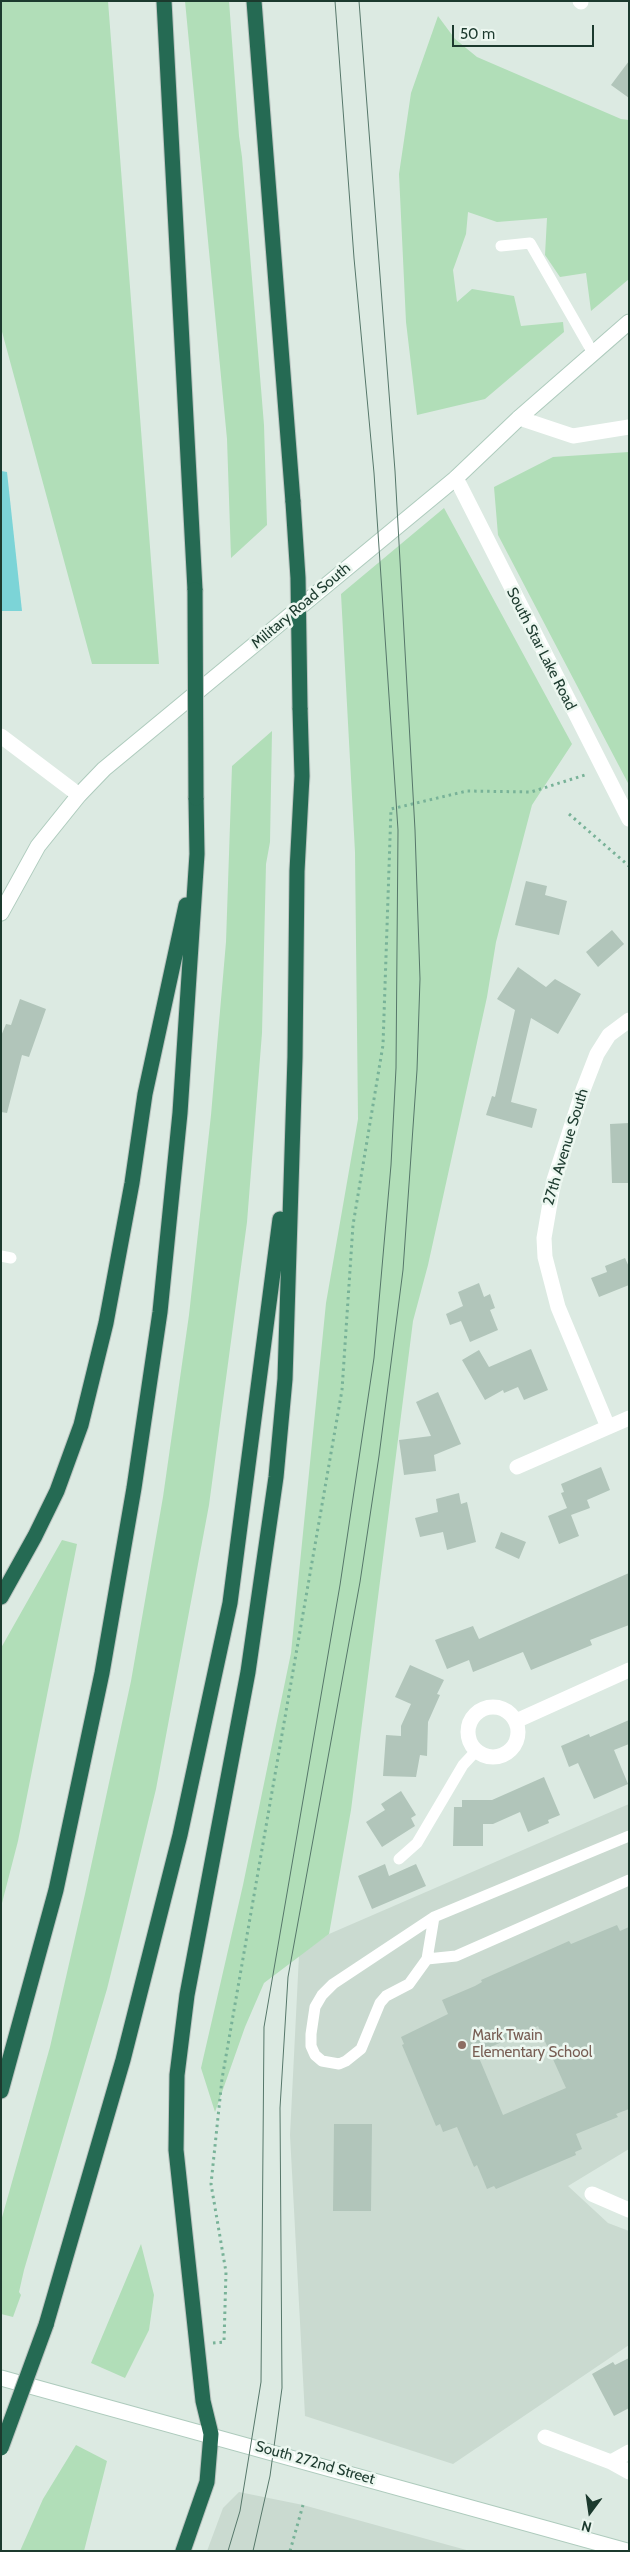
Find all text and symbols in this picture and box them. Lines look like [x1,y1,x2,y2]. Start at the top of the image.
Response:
scale bar [455,15,598,47]
text: 50 m [460,25,495,43]
street label: Military Road South [248,559,354,653]
street label: South Star Lake Road [502,585,580,713]
street label: 27th Avenue South [540,1087,592,1207]
place label: Mark Twain Elementary School [472,2027,592,2062]
marker: Mark Twain Elementary School [456,2039,468,2051]
street label: South 272nd Street [253,2437,377,2489]
north arrow [565,2487,615,2537]
text: N [579,2517,593,2536]

